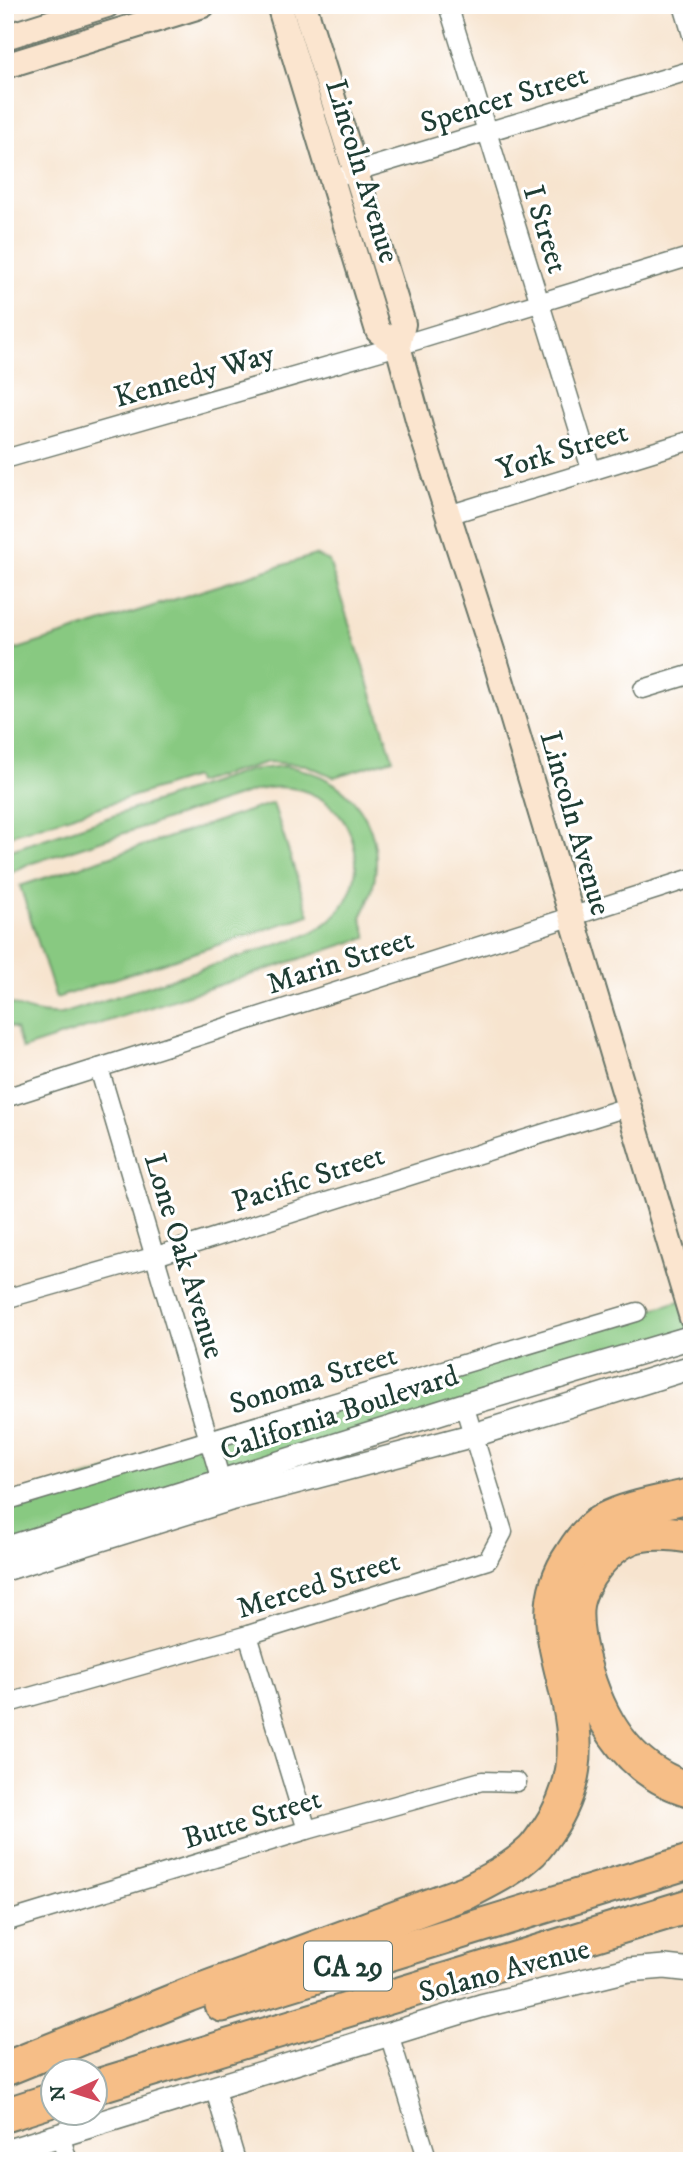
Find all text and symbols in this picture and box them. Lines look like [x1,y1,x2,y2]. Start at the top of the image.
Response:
street label: Spencer Street [416,56,592,142]
street label: Lincoln Avenue [316,75,407,268]
street label: I Street [514,181,575,278]
street label: Kennedy Way [110,336,279,417]
street label: York Street [493,414,632,489]
street label: Lincoln Avenue [531,727,619,920]
street label: Marin Street [262,921,419,1004]
street label: Pacific Street [228,1137,389,1221]
street label: Lone Oak Avenue [135,1149,232,1363]
street label: Sonoma Street [225,1337,402,1423]
street label: California Boulevard [216,1357,463,1469]
street label: Merced Street [233,1543,404,1628]
street label: Butte Street [179,1781,326,1858]
street label: Solano Avenue [415,1931,594,2012]
road number: CA 29 [304,1941,392,1990]
north arrow [38,2058,108,2128]
text: N [46,2084,71,2102]

